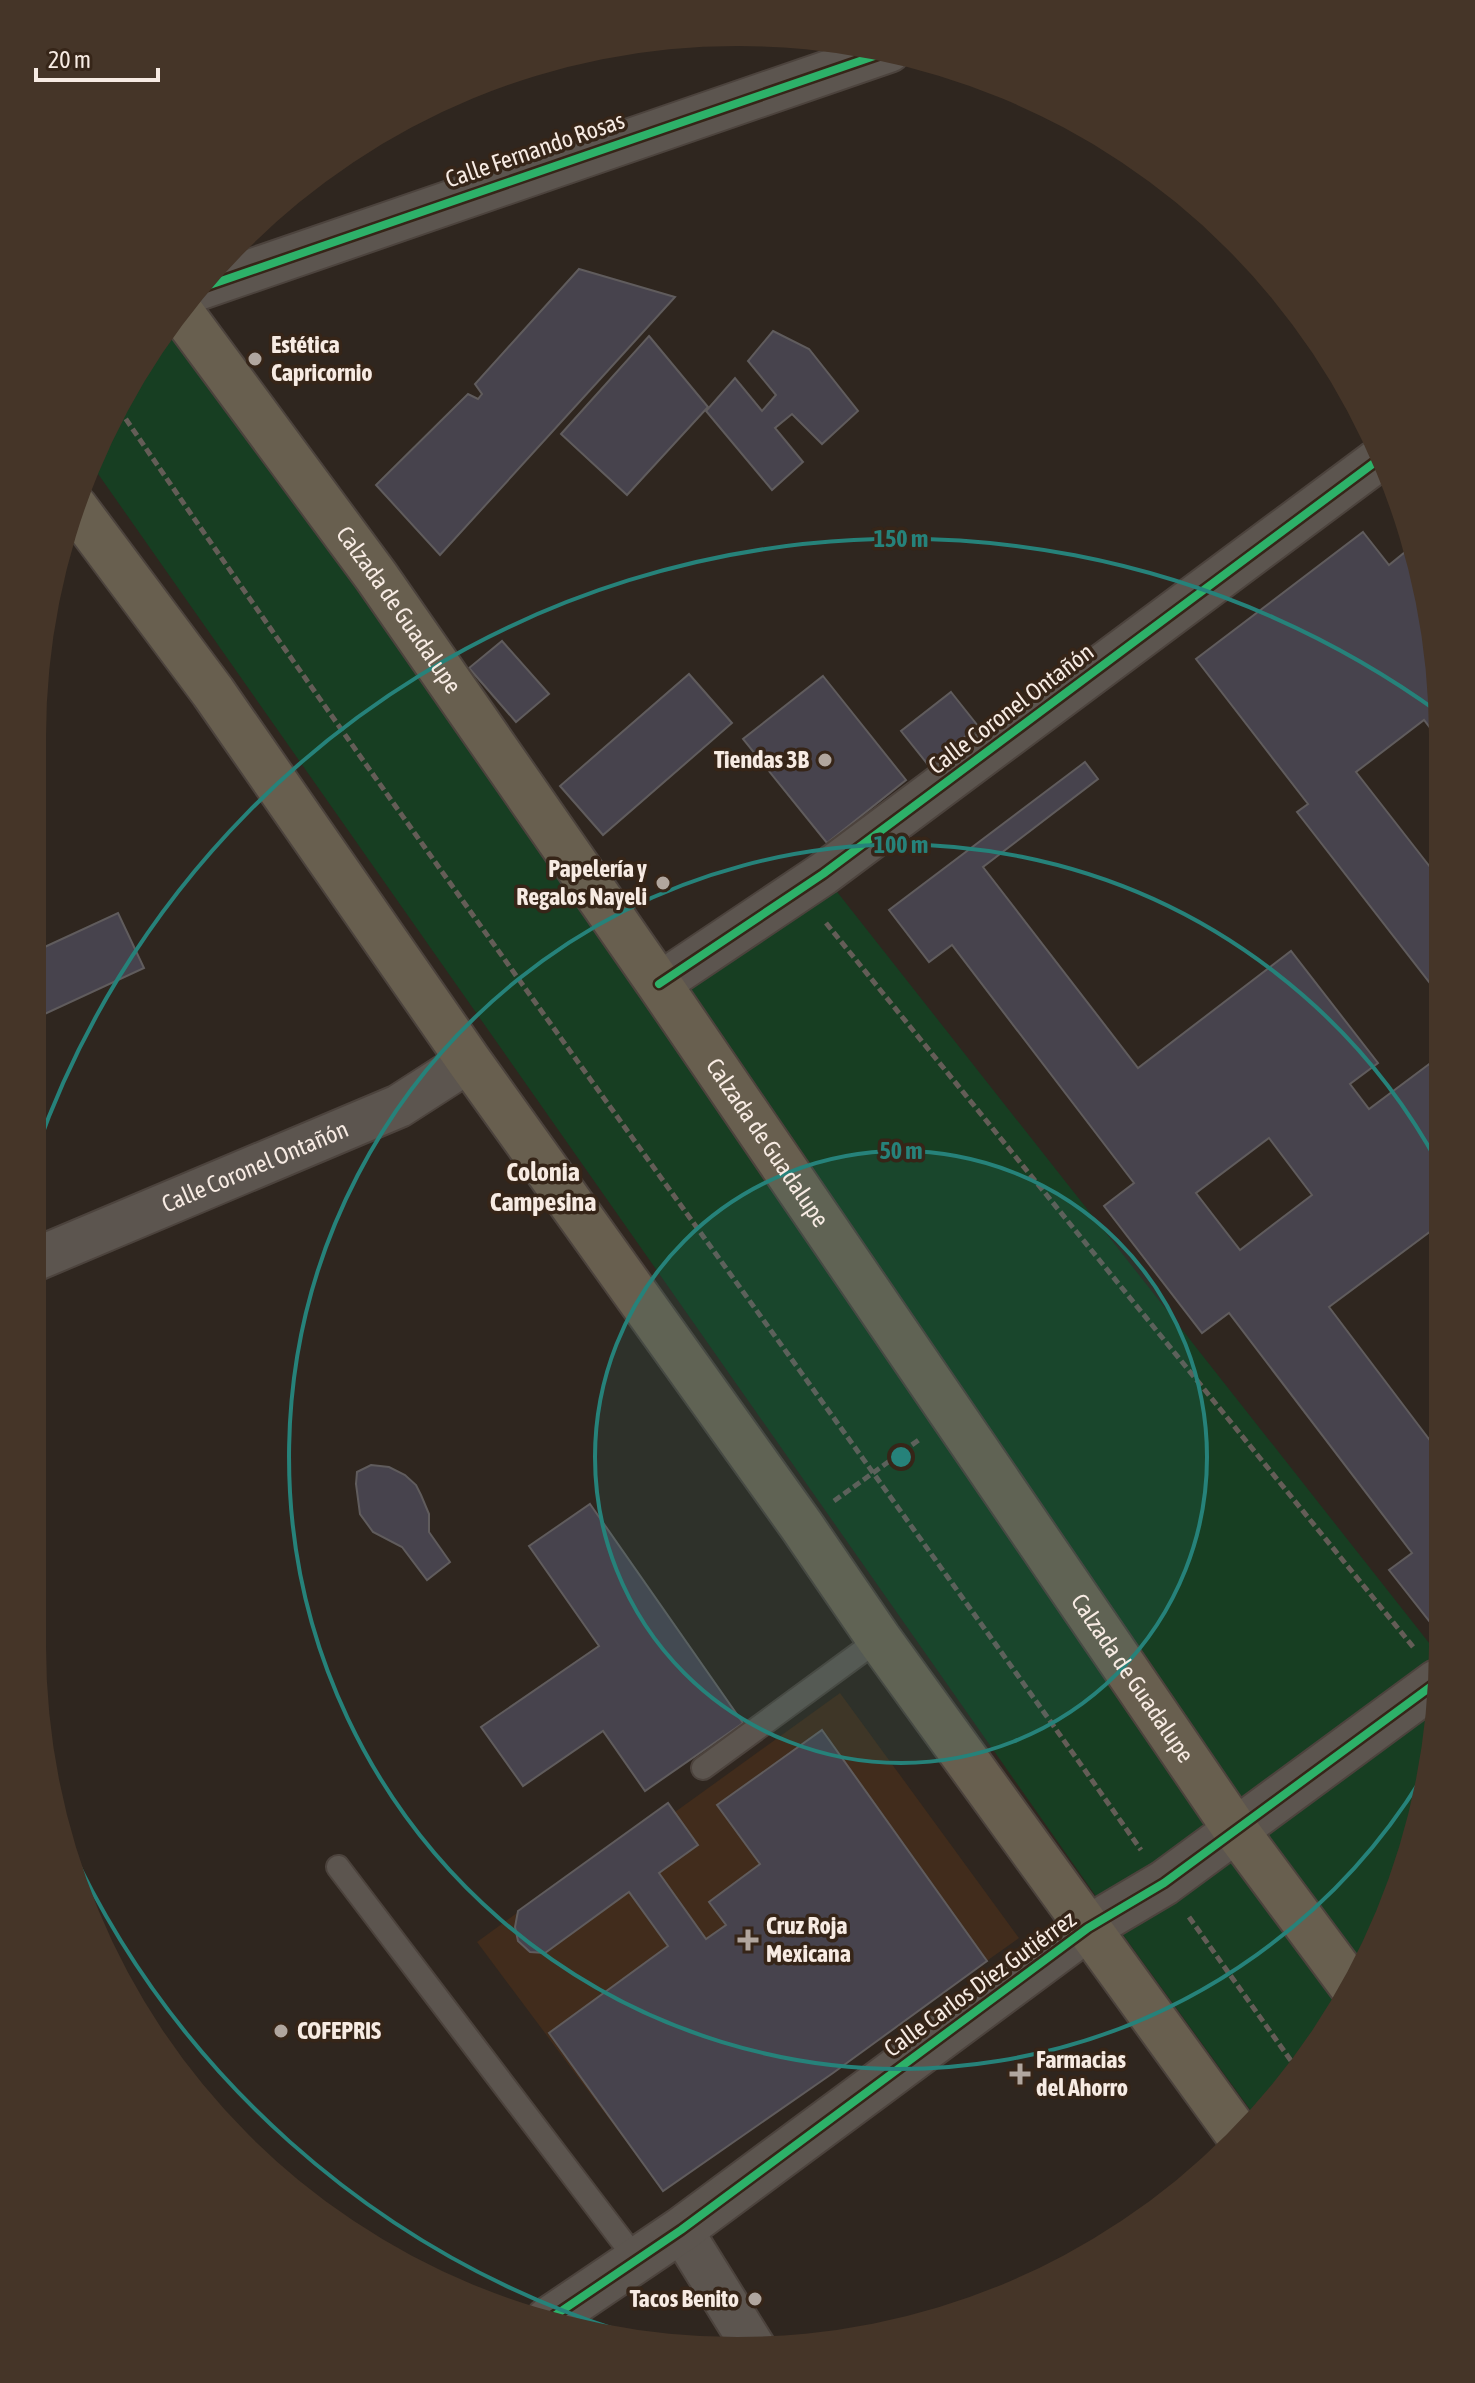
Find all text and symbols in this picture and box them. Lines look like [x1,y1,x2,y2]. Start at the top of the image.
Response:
scale bar [36,32,158,82]
text: 20 m [48,46,91,73]
street label: Calle Fernando Rosas [442,106,628,193]
place label: Estética Capricornio [271,331,373,386]
marker: Estética Capricornio [246,350,264,368]
street label: Calzada de Guadalupe [331,521,467,698]
text: 150 m [874,525,928,552]
street label: Calle Coronel Ontañón [923,638,1099,779]
place label: Tiendas 3B [714,746,810,773]
marker: Tiendas 3B [816,751,834,769]
text: 100 m [874,831,928,858]
place label: Papelería y Regalos Nayeli [516,855,647,910]
marker: Papelería y Regalos Nayeli [654,874,672,892]
street label: Calzada de Guadalupe [701,1053,835,1232]
street label: Calle Coronel Ontañón [158,1115,352,1217]
text: 50 m [879,1137,923,1164]
district label: Colonia Campesina [490,1157,596,1217]
centre of rings [887,1443,915,1471]
street label: Calzada de Guadalupe [1066,1589,1200,1767]
street label: Calle Carlos Díez Gutiérrez [879,1905,1081,2062]
place label: Cruz Roja Mexicana [766,1912,851,1967]
marker: Cruz Roja Mexicana [737,1929,759,1951]
place label: COFEPRIS [297,2017,381,2044]
marker: COFEPRIS [272,2022,290,2040]
place label: Farmacias del Ahorro [1036,2046,1128,2101]
marker: Farmacias del Ahorro [1011,2065,1029,2083]
place label: Tacos Benito [630,2285,739,2312]
marker: Tacos Benito [746,2290,764,2308]

